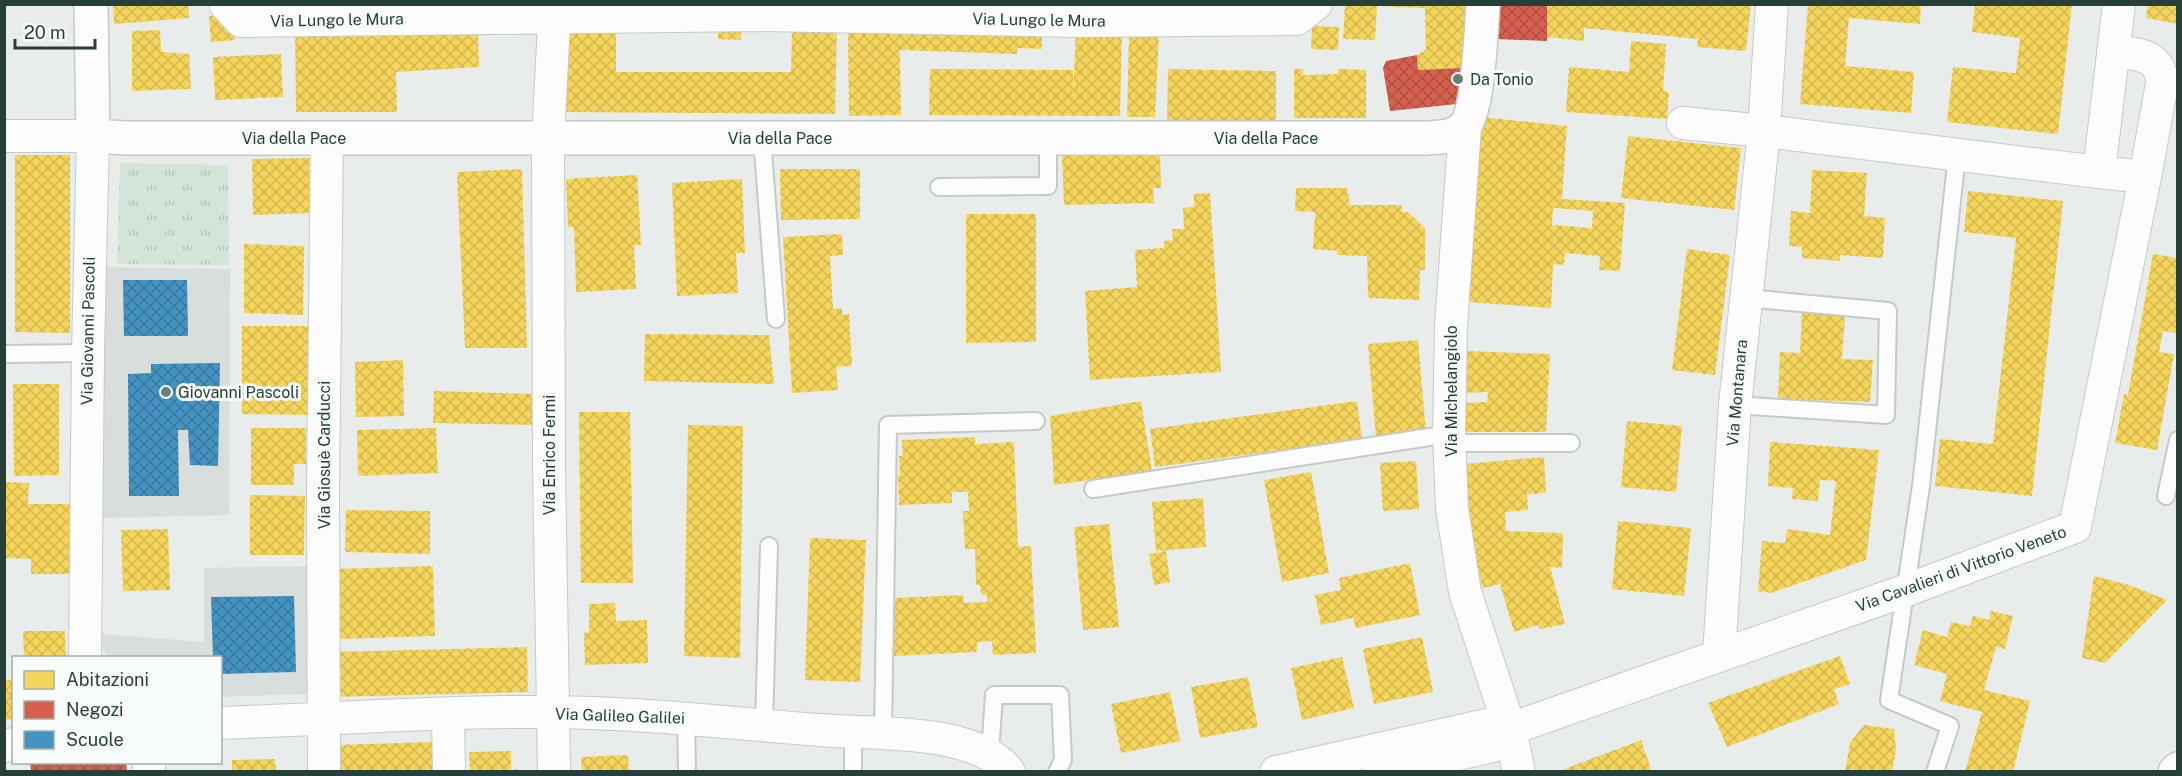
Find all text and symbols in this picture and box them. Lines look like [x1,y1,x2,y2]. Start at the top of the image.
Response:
street label: Via Lungo le Mura [270,9,404,31]
street label: Via Lungo le Mura [972,9,1106,31]
scale bar [15,12,94,50]
text: 20 m [24,22,66,43]
place label: Da Tonio [1470,70,1534,89]
marker: Da Tonio [1451,72,1465,86]
street label: Via della Pace [242,129,346,148]
street label: Via della Pace [728,129,832,148]
street label: Via della Pace [1214,129,1318,148]
street label: Via Giovanni Pascoli [77,257,99,405]
street label: Via Michelangiolo [1442,325,1461,457]
street label: Via Montanara [1723,339,1751,447]
street label: Via Giosuè Carducci [315,381,334,529]
place label: Giovanni Pascoli [178,383,299,402]
marker: Giovanni Pascoli [159,385,173,399]
street label: Via Enrico Fermi [540,395,559,515]
street label: Via Cavalieri di Vittorio Veneto [1853,522,2069,616]
legend [12,656,222,764]
text: Abitazioni [66,669,149,690]
text: Negozi [66,699,124,720]
street label: Via Galileo Galilei [555,704,685,728]
text: Scuole [66,729,124,750]

